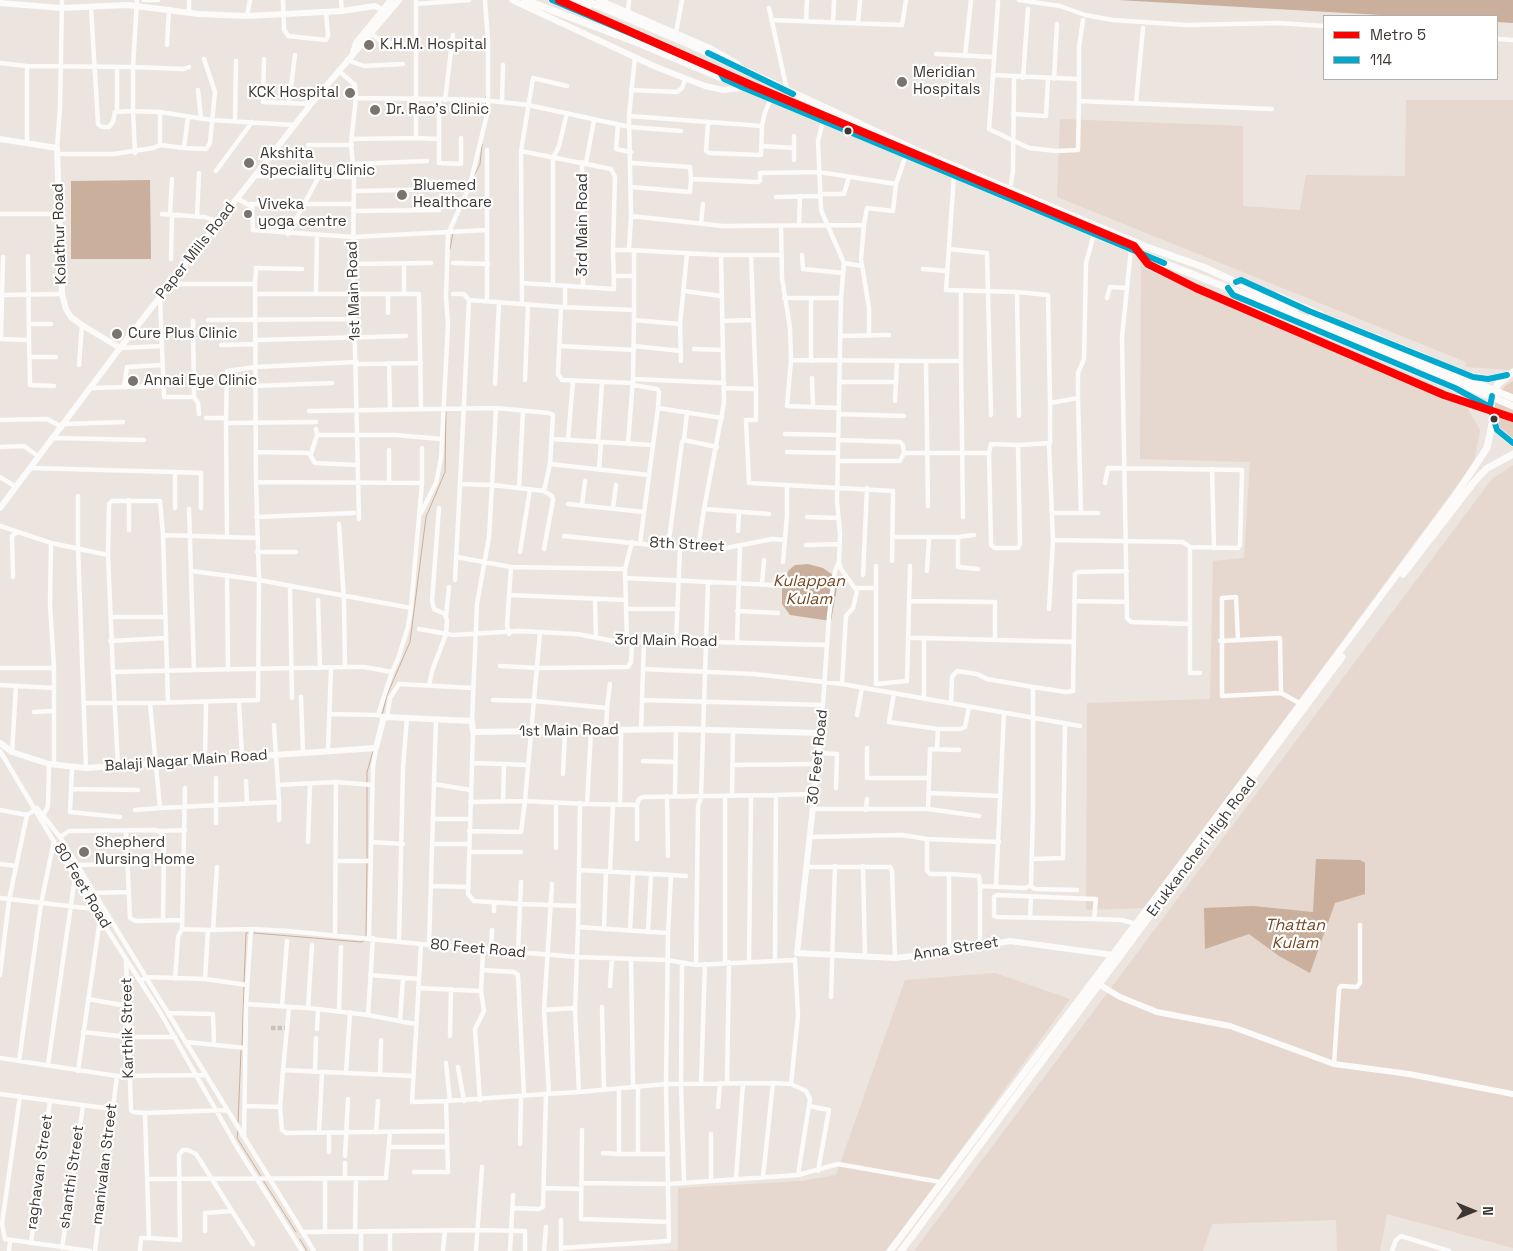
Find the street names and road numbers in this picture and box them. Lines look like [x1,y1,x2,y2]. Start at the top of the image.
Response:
street label: 3rd Main Road [574,173,592,277]
street label: Kolathur Road [49,183,71,285]
street label: Paper Mills Road [153,199,239,303]
street label: 1st Main Road [343,241,365,341]
street label: 8th Street [649,534,725,556]
street label: 3rd Main Road [614,631,718,651]
street label: 30 Feet Road [804,709,832,805]
street label: 1st Main Road [519,721,619,741]
street label: Balaji Nagar Main Road [104,746,268,776]
street label: Erukkancheri High Road [1144,774,1260,920]
street label: 80 Feet Road [50,840,114,932]
street label: Anna Street [912,933,1000,965]
street label: 80 Feet Road [429,936,527,962]
street label: Karthik Street [118,977,138,1079]
street label: manivalan Street [89,1102,121,1226]
street label: raghavan Street [23,1113,57,1231]
street label: shanthi Street [56,1124,88,1230]

